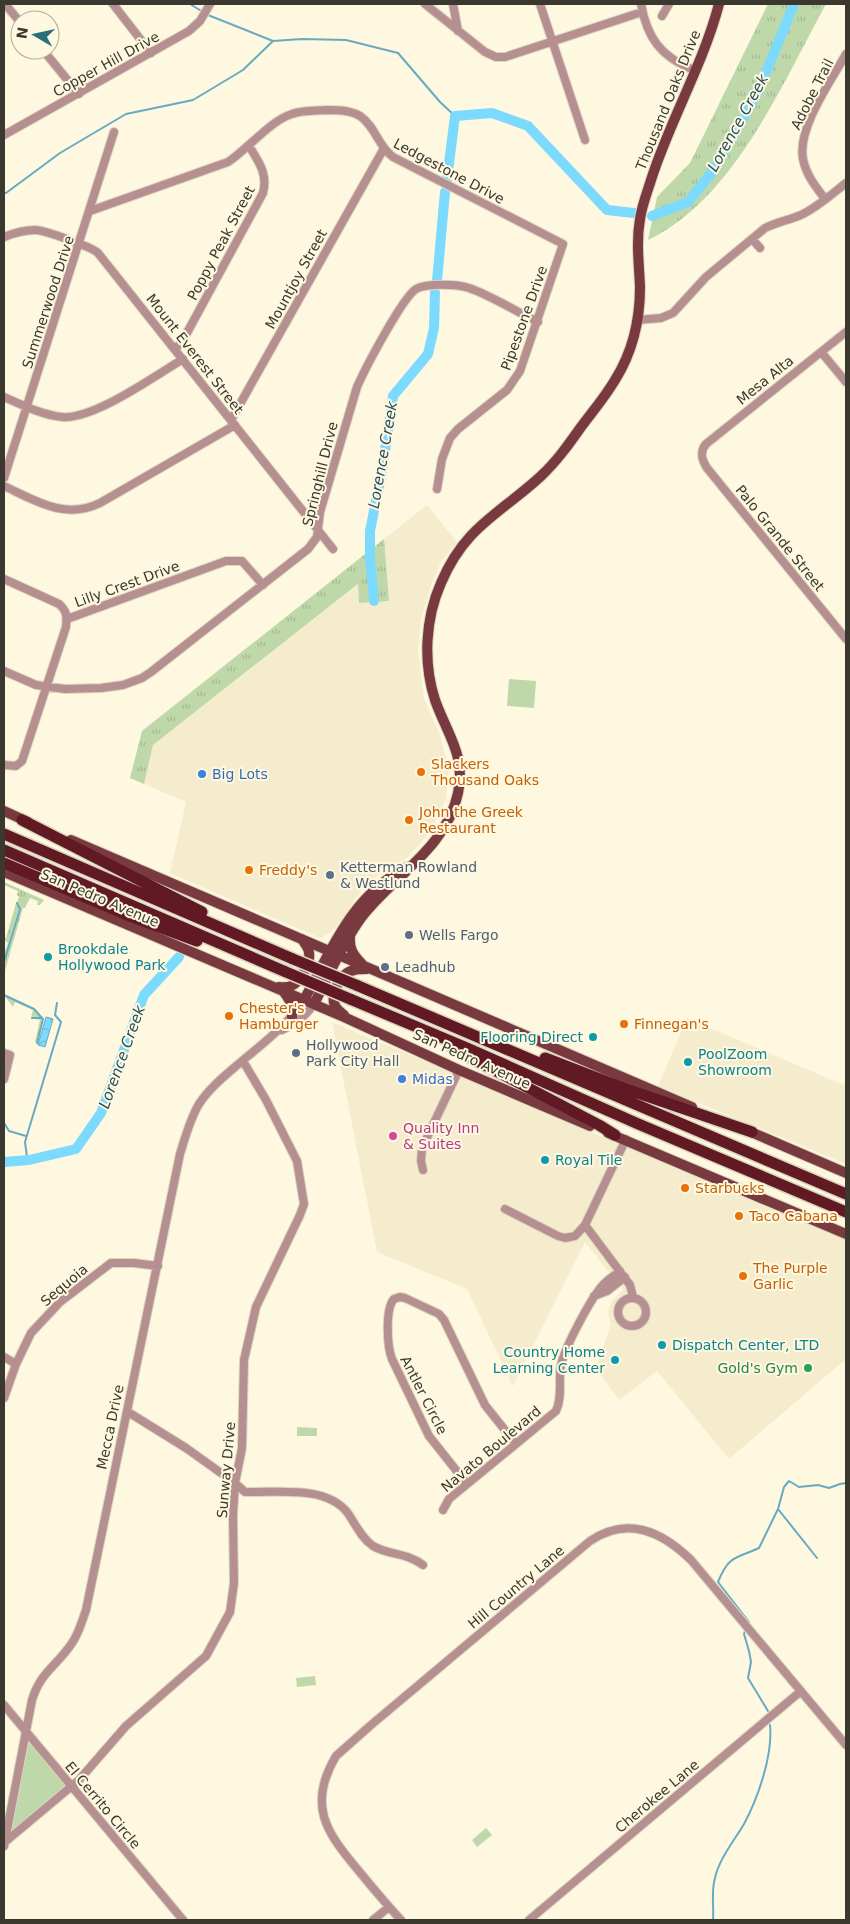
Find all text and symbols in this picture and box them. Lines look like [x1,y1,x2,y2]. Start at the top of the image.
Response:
north arrow [10,10,60,60]
text: N [13,26,31,40]
street label: Copper Hill Drive [50,28,162,100]
street label: Thousand Oaks Drive [632,28,703,173]
street label: Adobe Trail [787,56,837,132]
water label: Lorence Creek [704,70,773,175]
street label: Ledgestone Drive [391,135,507,207]
street label: Poppy Peak Street [184,183,258,303]
street label: Mountjoy Street [262,226,330,332]
street label: Summerwood Drive [19,234,77,370]
street label: Pipestone Drive [498,264,550,372]
street label: Mount Everest Street [143,291,247,418]
street label: Mesa Alta [733,352,797,408]
water label: Lorence Creek [365,399,402,510]
street label: Springhill Drive [299,420,341,528]
street label: Palo Grande Street [732,482,828,595]
street label: Lilly Crest Drive [72,558,182,610]
place label: Slackers Thousand Oaks [430,756,539,788]
place label: Big Lots [212,766,268,782]
marker: Slackers Thousand Oaks [415,766,427,778]
marker: Big Lots [196,768,208,780]
place label: John the Greek Restaurant [418,804,524,836]
marker: John the Greek Restaurant [403,814,415,826]
place label: Ketterman Rowland & Westlund [340,859,477,891]
place label: Freddy's [259,862,317,878]
marker: Freddy's [243,864,255,876]
street label: San Pedro Avenue [39,866,161,930]
marker: Ketterman Rowland & Westlund [324,869,336,881]
place label: Wells Fargo [419,927,498,943]
marker: Wells Fargo [403,929,415,941]
place label: Brookdale Hollywood Park [58,941,166,973]
marker: Brookdale Hollywood Park [42,951,54,963]
place label: Leadhub [395,959,455,975]
marker: Leadhub [379,961,391,973]
place label: Chester's Hamburger [239,1000,319,1032]
water label: Lorence Creek [95,1002,149,1111]
marker: Chester's Hamburger [223,1010,235,1022]
place label: Finnegan's [634,1016,709,1032]
marker: Finnegan's [618,1018,630,1030]
street label: San Pedro Avenue [411,1026,533,1092]
place label: Flooring Direct [480,1029,583,1045]
marker: Flooring Direct [587,1031,599,1043]
place label: Hollywood Park City Hall [306,1037,399,1069]
place label: PoolZoom Showroom [698,1046,772,1078]
marker: Hollywood Park City Hall [290,1047,302,1059]
marker: PoolZoom Showroom [682,1056,694,1068]
place label: Midas [412,1071,453,1087]
marker: Midas [396,1073,408,1085]
place label: Quality Inn & Suites [403,1120,479,1152]
marker: Quality Inn & Suites [387,1130,399,1142]
place label: Royal Tile [555,1152,622,1168]
marker: Royal Tile [539,1154,551,1166]
place label: Starbucks [695,1180,765,1196]
marker: Starbucks [679,1182,691,1194]
place label: Taco Cabana [748,1208,838,1224]
marker: Taco Cabana [733,1210,745,1222]
place label: The Purple Garlic [752,1260,828,1292]
street label: Sequoia [37,1261,91,1309]
marker: The Purple Garlic [737,1270,749,1282]
place label: Dispatch Center, LTD [672,1337,819,1353]
marker: Dispatch Center, LTD [656,1339,668,1351]
place label: Country Home Learning Center [493,1344,605,1376]
street label: Antler Circle [397,1353,451,1437]
marker: Country Home Learning Center [609,1354,621,1366]
place label: Gold's Gym [717,1360,798,1376]
marker: Gold's Gym [802,1362,814,1374]
street label: Mecca Drive [93,1383,127,1471]
street label: Navato Boulevard [438,1403,544,1495]
street label: Sunway Drive [214,1421,238,1519]
street label: Hill Country Lane [465,1542,567,1632]
street label: Cherokee Lane [612,1756,702,1836]
street label: El Cerrito Circle [62,1758,144,1852]

